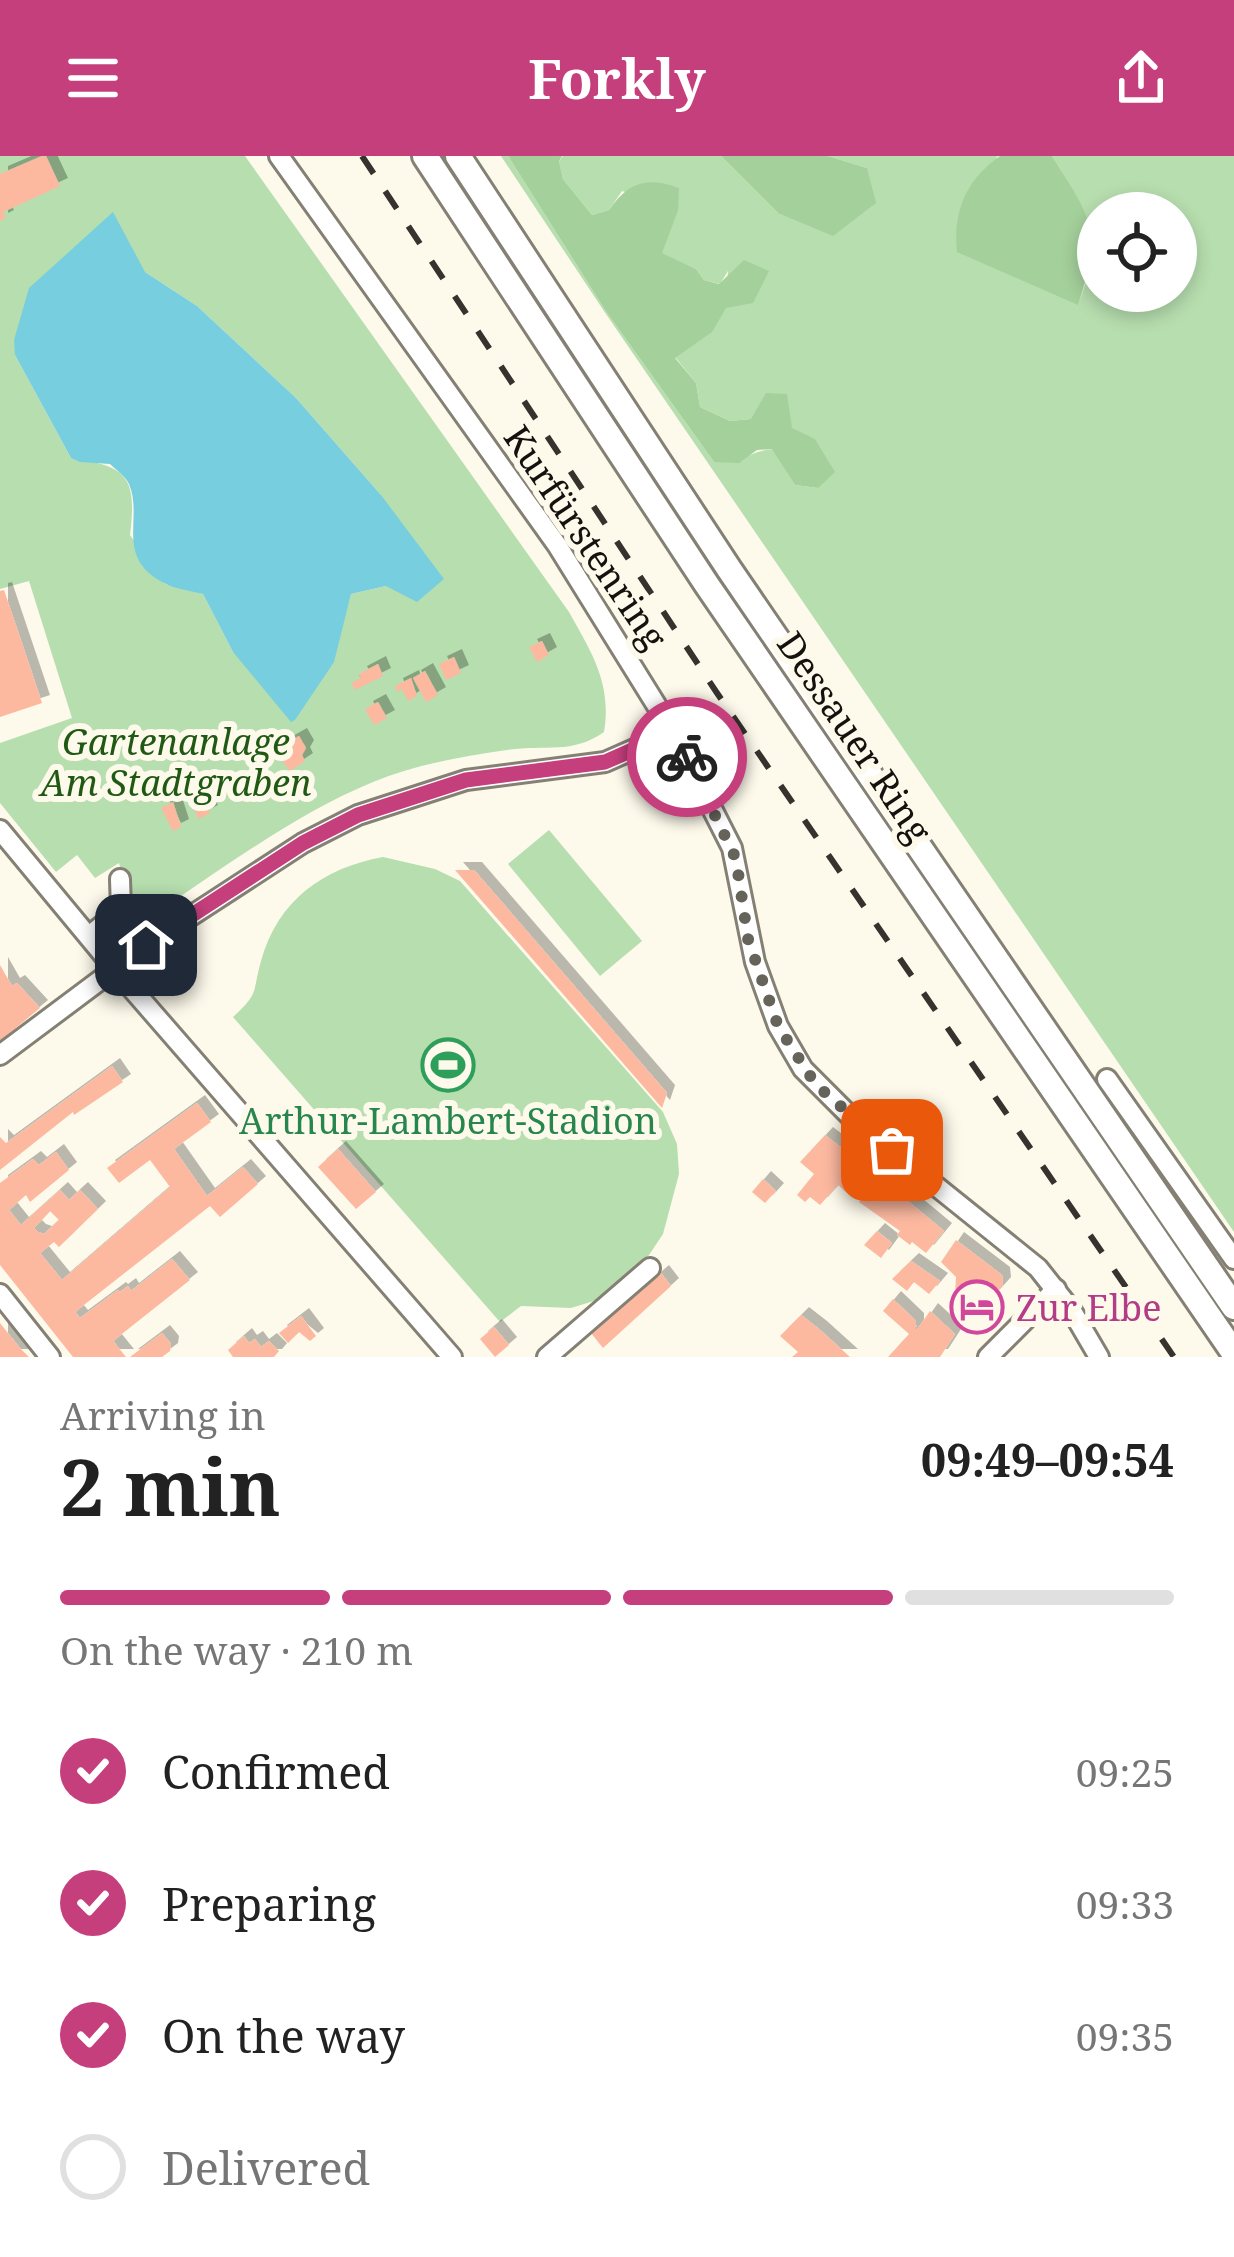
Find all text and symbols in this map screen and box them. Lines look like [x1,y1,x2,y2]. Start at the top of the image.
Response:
text: Forkly [528,41,706,115]
icon: menu [60,45,126,111]
icon: share [1108,45,1174,111]
map controls [1077,192,1197,312]
button: locate [1077,192,1197,312]
street label: Kurfürstenring [493,416,679,658]
street label: Dessauer Ring [766,622,944,852]
courier [627,697,747,817]
park label: Gartenanlage Am Stadtgraben [37,717,312,807]
icon: bike [654,724,720,790]
pin [95,894,197,996]
icon: home [113,912,179,978]
sports icon: Arthur-Lambert-Stadion [420,1037,476,1093]
place label: Arthur-Lambert-Stadion [239,1096,657,1145]
pin [841,1099,943,1201]
icon: bag [859,1117,925,1183]
hotel icon: Zur Elbe [949,1279,1005,1335]
place label: Zur Elbe [1016,1283,1161,1332]
text: Arriving in [60,1388,266,1441]
text: 09:49–09:54 [921,1429,1174,1490]
text: 2 min [60,1433,281,1539]
text: On the way · 210 m [60,1623,413,1676]
icon: check [60,1738,126,1804]
text: Confirmed [162,1741,390,1802]
text: 09:25 [1076,1745,1174,1798]
icon: check [60,1870,126,1936]
text: Preparing [162,1873,376,1934]
text: 09:33 [1076,1877,1174,1930]
icon: check [60,2002,126,2068]
text: On the way [162,2005,405,2066]
text: 09:35 [1076,2009,1174,2062]
text: Delivered [162,2137,370,2198]

